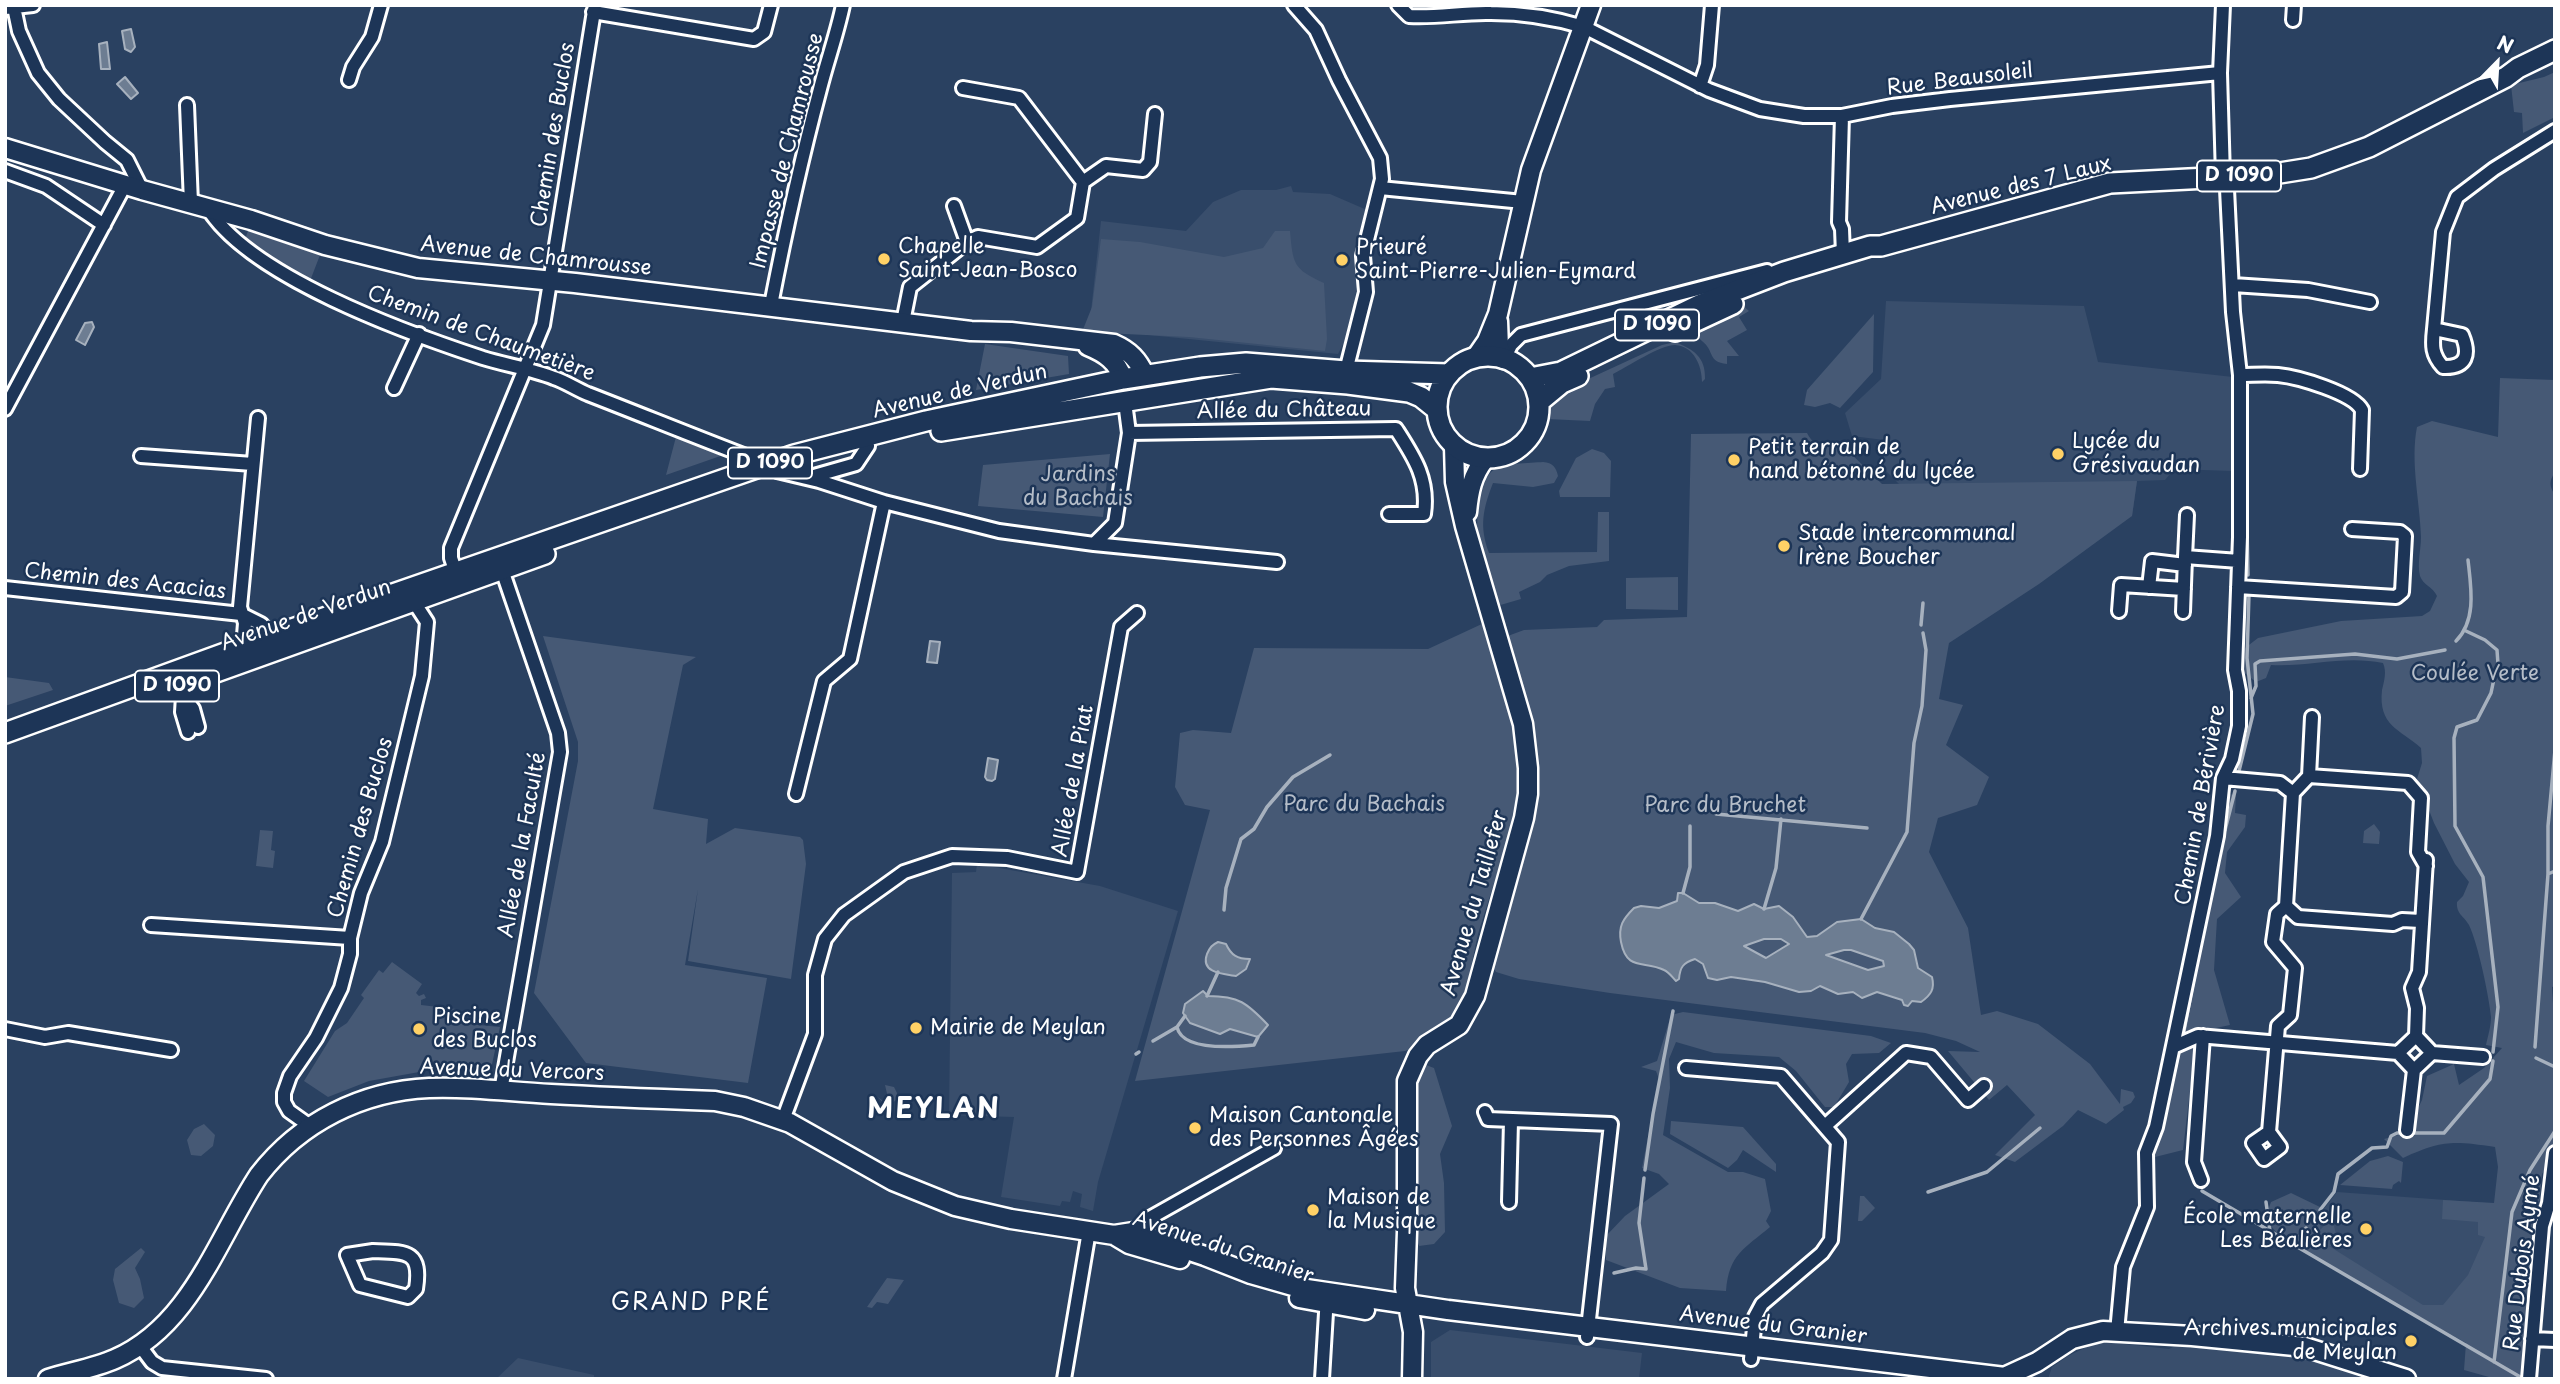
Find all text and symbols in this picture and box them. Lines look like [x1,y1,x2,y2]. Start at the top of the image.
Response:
north arrow [2462,28,2532,98]
text: N [2493,28,2518,60]
street label: Impasse de Chamrousse [746,30,830,272]
street label: Chemin des Buclos [527,41,581,229]
street label: Rue Beausoleil [1885,59,2035,101]
street label: Avenue des 7 Laux [1928,151,2114,221]
road number: D 1090 [2197,160,2281,192]
street label: Avenue de Chamrousse [419,232,653,282]
place label: Chapelle Saint-Jean-Bosco [898,234,1077,284]
place label: Prieuré Saint-Pierre-Julien-Eymard [1356,235,1636,285]
marker: Chapelle Saint-Jean-Bosco [876,251,892,267]
marker: Prieuré Saint-Pierre-Julien-Eymard [1334,252,1350,268]
street label: Chemin de Chaumetière [364,281,598,387]
road number: D 1090 [1615,310,1699,340]
street label: Avenue de Verdun [870,360,1050,424]
street label: Allée du Château [1196,397,1372,425]
place label: Lycée du Grésivaudan [2072,429,2200,479]
place label: Petit terrain de hand bétonné du lycée [1748,435,1975,485]
marker: Lycée du Grésivaudan [2050,446,2066,462]
road number: D 1090 [728,447,812,478]
marker: Petit terrain de hand bétonné du lycée [1726,452,1742,468]
park label: Jardins du Bachais [1023,462,1133,512]
place label: Stade intercommunal Irène Boucher [1798,521,2016,571]
marker: Stade intercommunal Irène Boucher [1776,538,1792,554]
street label: Chemin des Acacias [23,559,227,605]
street label: Avenue de Verdun [217,575,395,657]
park label: Coulée Verte [2411,661,2539,687]
road number: D 1090 [135,670,219,702]
street label: Allée de la Piat [1048,703,1100,859]
street label: Chemin de Bérivière [2171,703,2231,907]
street label: Chemin des Buclos [323,735,399,921]
street label: Allée de la Faculté [494,750,552,940]
park label: Parc du Bachais [1283,792,1445,818]
park label: Parc du Bruchet [1644,793,1806,819]
street label: Avenue du Taillefer [1436,807,1514,999]
place label: Piscine des Buclos [433,1004,537,1054]
place label: Mairie de Meylan [930,1015,1106,1041]
marker: Mairie de Meylan [908,1020,924,1036]
marker: Piscine des Buclos [411,1021,427,1037]
street label: Avenue du Vercors [419,1055,605,1087]
district label: MEYLAN [869,1093,999,1127]
place label: Maison Cantonale des Personnes Âgées [1209,1103,1418,1153]
marker: Maison Cantonale des Personnes Âgées [1187,1120,1203,1136]
street label: Rue Dubois Aymé [2500,1174,2546,1352]
place label: Maison de la Musique [1327,1185,1436,1235]
marker: Maison de la Musique [1305,1202,1321,1218]
place label: École maternelle Les Béalières [2183,1204,2352,1254]
street label: Avenue du Granier [1129,1207,1317,1289]
marker: École maternelle Les Béalières [2358,1221,2374,1237]
district label: GRAND PRÉ [612,1290,770,1318]
street label: Avenue du Granier [1678,1302,1868,1350]
place label: Archives municipales de Meylan [2183,1316,2397,1366]
marker: Archives municipales de Meylan [2403,1333,2419,1349]

